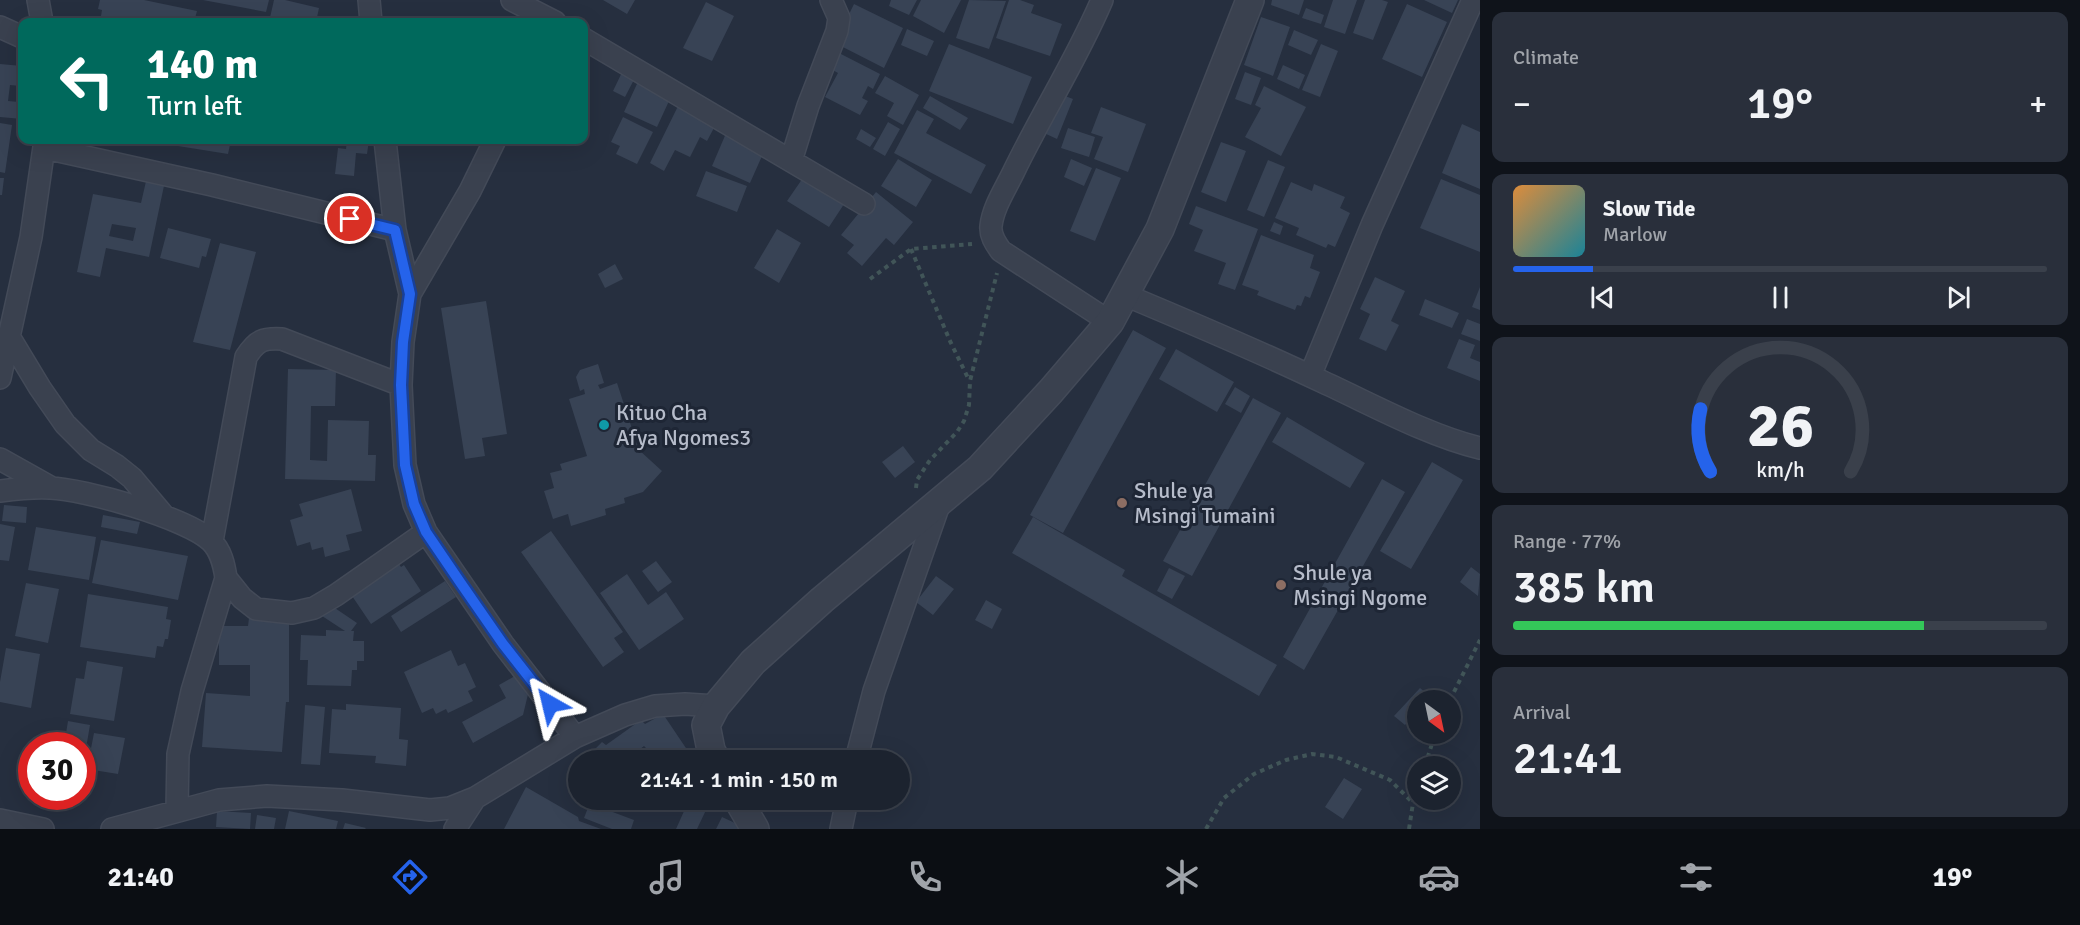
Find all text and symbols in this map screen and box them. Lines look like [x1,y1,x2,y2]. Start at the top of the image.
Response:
text: 140 m [147,39,258,90]
icon: left [48,42,126,120]
text: Climate [1513,45,1579,70]
text: 19° [1747,76,1813,131]
text: − [1513,84,1531,125]
text: + [2029,84,2047,125]
text: Turn left [147,90,242,123]
pin [324,193,375,244]
text: Slow Tide [1603,195,1695,222]
icon: arrive [333,202,366,235]
text: Marlow [1603,222,1667,247]
icon: previous [1586,281,1619,314]
icon: pause [1764,281,1797,314]
icon: next [1942,281,1975,314]
text: 26 [1746,387,1814,464]
place label: Kituo Cha Afya Ngomes3 [616,399,751,451]
marker: Kituo Cha Afya Ngomes3 [597,418,611,432]
text: km/h [1756,457,1804,483]
place label: Shule ya Msingi Tumaini [1134,477,1275,529]
marker: Shule ya Msingi Tumaini [1115,496,1129,510]
text: Range · 77% [1513,529,1621,554]
place label: Shule ya Msingi Ngome [1293,559,1427,611]
text: 385 km [1513,560,1655,615]
marker: Shule ya Msingi Ngome [1274,578,1288,592]
position arrow [518,672,582,736]
north arrow [1407,690,1461,744]
map controls [1407,690,1461,810]
text: Arrival [1513,700,1571,725]
text: 21:41 [1513,731,1623,786]
speed limit sign: 30 [18,732,96,810]
button: layers [1407,756,1461,810]
text: 21:41 · 1 min · 150 m [640,766,838,793]
icon: directions [389,856,431,898]
icon: music [646,856,688,898]
icon: phone [904,856,946,898]
icon: climate [1161,856,1203,898]
icon: car [1418,856,1460,898]
icon: filters [1675,856,1717,898]
text: 21:40 [108,861,174,894]
text: 19° [1932,861,1972,894]

